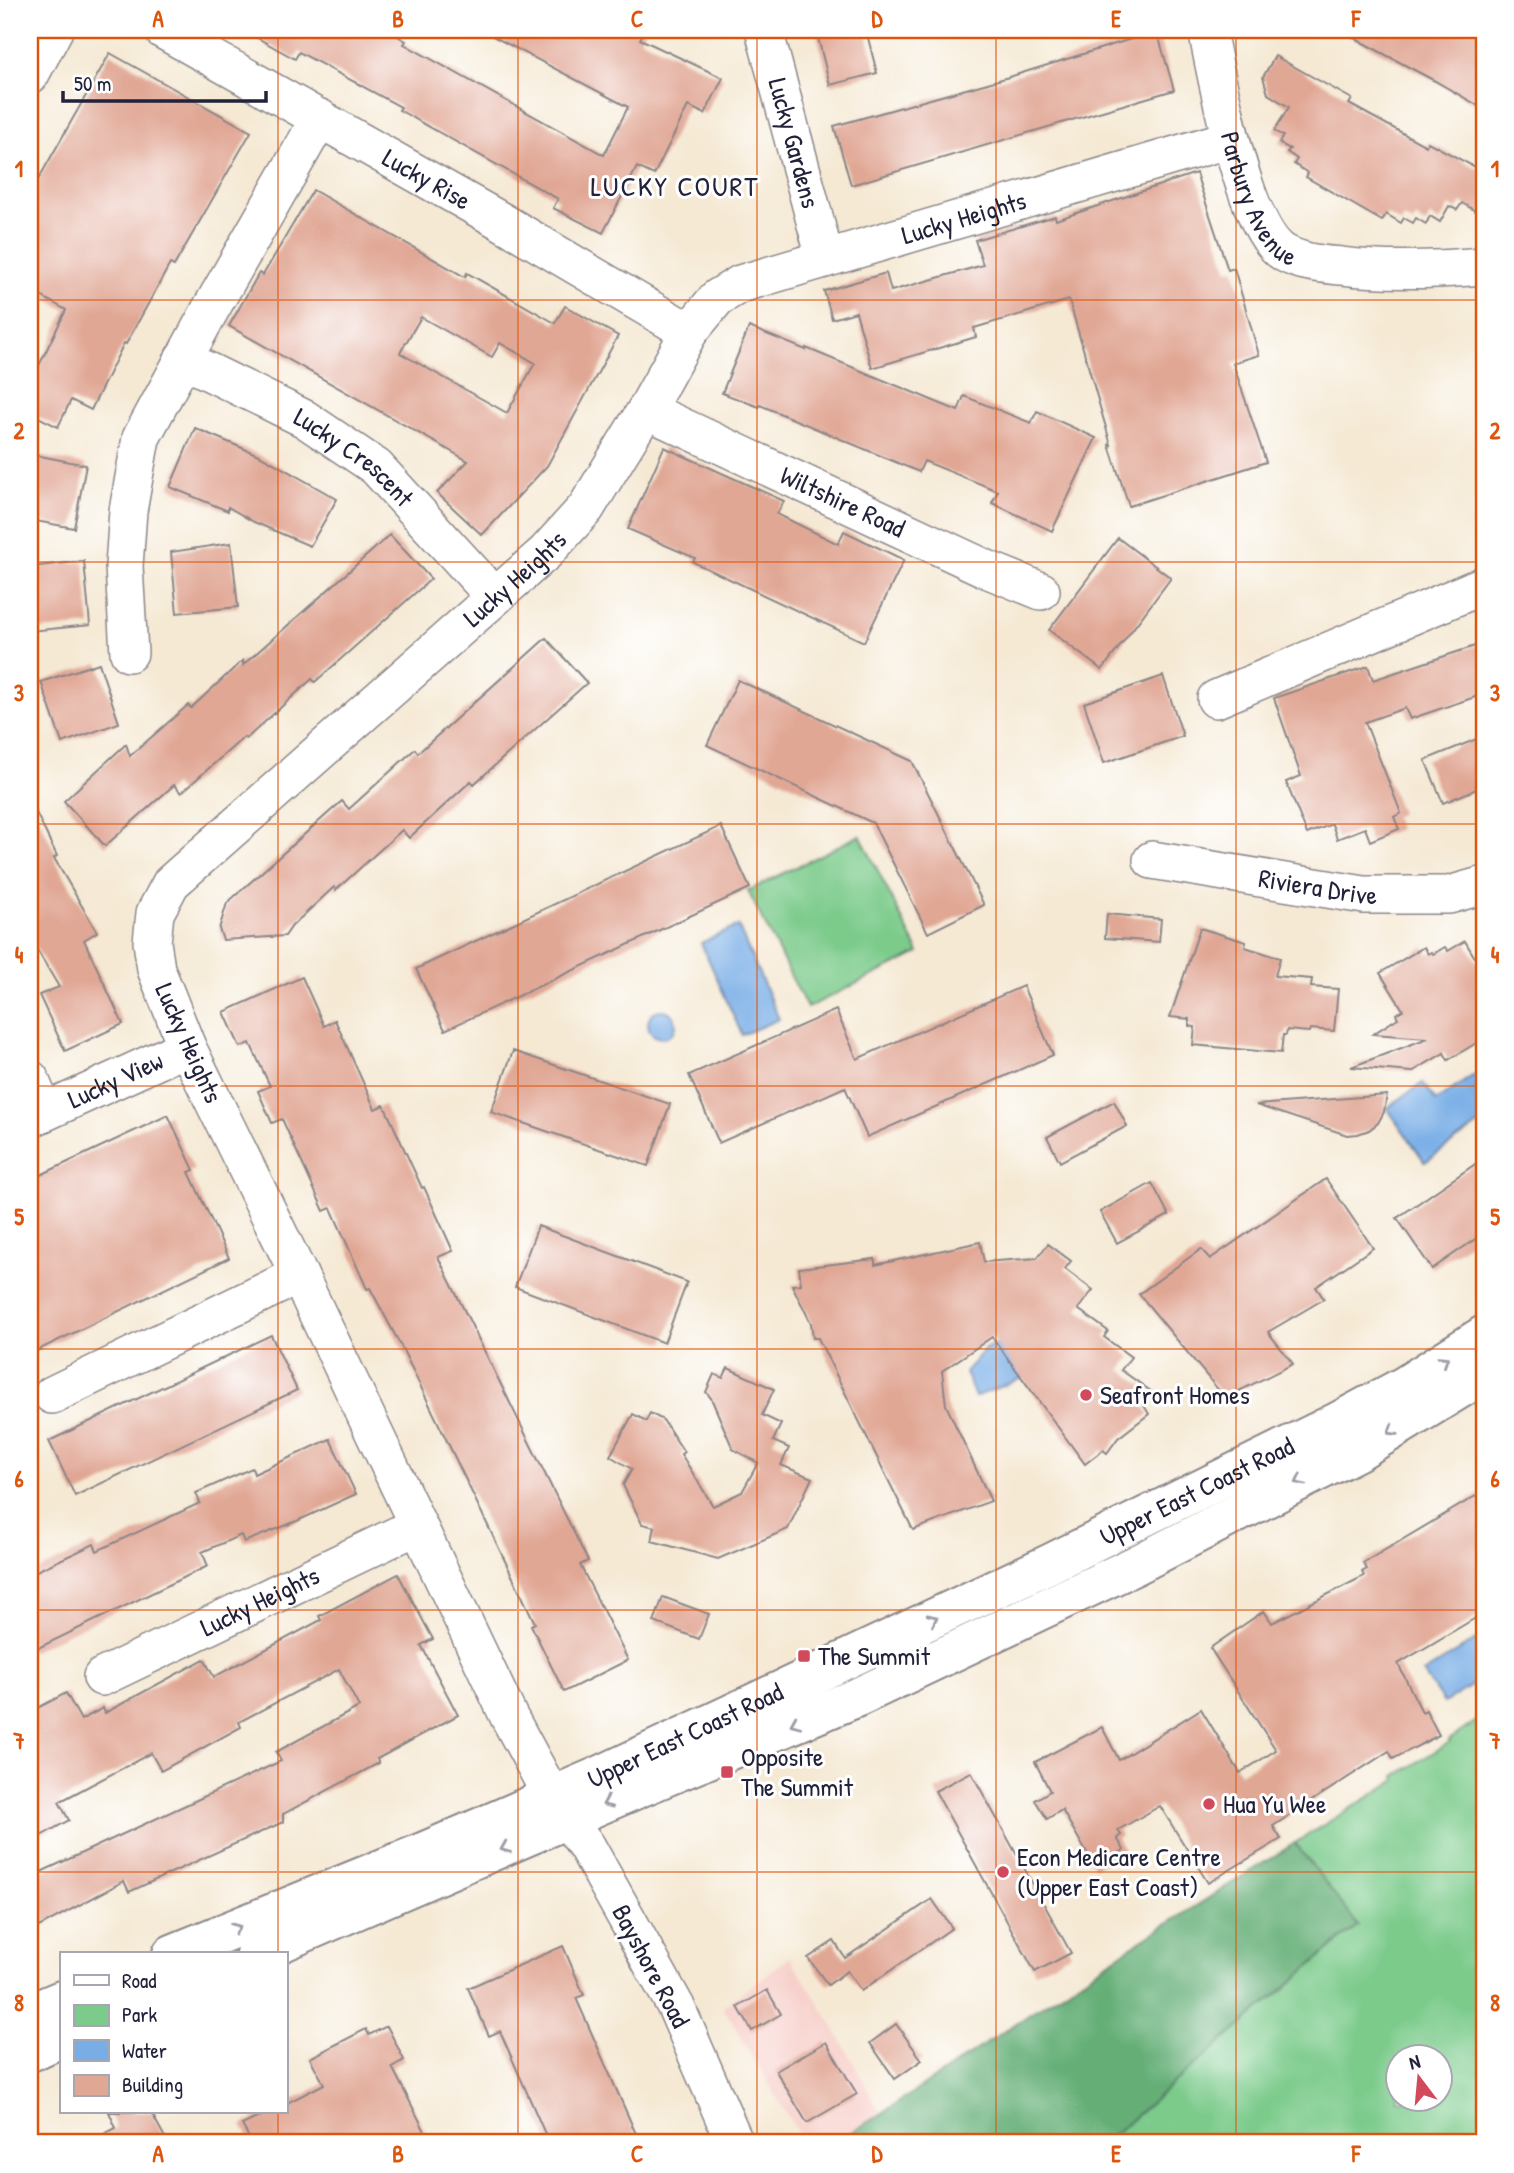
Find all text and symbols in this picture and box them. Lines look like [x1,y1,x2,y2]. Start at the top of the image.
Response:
text: A [152,3,164,34]
text: B [392,3,404,34]
text: C [631,3,643,34]
text: D [872,3,884,34]
text: E [1111,3,1122,34]
text: F [1351,3,1362,34]
scale bar [63,60,266,104]
text: 50 m [74,69,111,98]
street label: Lucky Gardens [761,74,829,212]
street label: Parbury Avenue [1213,128,1302,274]
street label: Lucky Rise [377,140,477,218]
text: 1 [15,153,23,184]
text: 1 [1491,153,1499,184]
district label: LUCKY COURT [591,167,759,205]
street label: Lucky Heights [897,182,1030,252]
street label: Lucky Crescent [289,399,423,515]
text: 2 [14,415,25,446]
text: 2 [1490,415,1501,446]
street label: Wiltshire Road [775,457,911,545]
street label: Lucky Heights [455,523,574,634]
text: 3 [14,677,24,708]
text: 3 [1490,677,1500,708]
street label: Riviera Drive [1256,860,1377,912]
text: 4 [15,939,24,970]
text: 4 [1491,939,1500,970]
street label: Lucky Heights [147,977,231,1108]
street label: Lucky View [62,1042,168,1116]
text: 5 [14,1201,24,1232]
text: 5 [1490,1201,1500,1232]
one-way arrow [1436,1356,1449,1369]
place label: Seafront Homes [1100,1377,1250,1412]
marker: Seafront Homes [1078,1387,1094,1403]
one-way arrow [1387,1422,1400,1435]
street label: Upper East Coast Road [1094,1428,1300,1553]
text: 6 [14,1463,24,1494]
text: 6 [1490,1463,1500,1494]
one-way arrow [1294,1472,1307,1486]
street label: Lucky Heights [194,1558,325,1644]
one-way arrow [926,1613,938,1627]
place label: The Summit [818,1638,931,1673]
marker: The Summit [796,1648,812,1664]
street label: Upper East Coast Road [582,1674,788,1796]
one-way arrow [789,1715,801,1729]
text: 7 [12,1725,25,1756]
text: 7 [1488,1725,1501,1756]
place label: Opposite The Summit [741,1739,854,1804]
marker: Opposite The Summit [719,1764,735,1780]
place label: Hua Yu Wee [1223,1786,1326,1821]
one-way arrow [602,1795,614,1809]
marker: Hua Yu Wee [1201,1796,1217,1812]
one-way arrow [500,1839,512,1853]
place label: Econ Medicare Centre (Upper East Coast) [1017,1839,1221,1904]
marker: Econ Medicare Centre (Upper East Coast) [995,1864,1011,1880]
street label: Bayshore Road [604,1898,699,2033]
one-way arrow [229,1923,241,1937]
legend [60,1952,287,2114]
text: Road [122,1966,156,1995]
text: 8 [14,1987,24,2018]
text: 8 [1490,1987,1500,2018]
text: Park [122,2000,157,2029]
text: Water [122,2036,167,2065]
north arrow [1384,2044,1454,2114]
text: N [1406,2048,1423,2076]
text: Building [122,2070,183,2099]
text: A [152,2138,164,2169]
text: B [392,2138,404,2169]
text: C [631,2138,643,2169]
text: D [872,2138,884,2169]
text: E [1111,2138,1122,2169]
text: F [1351,2138,1362,2169]

